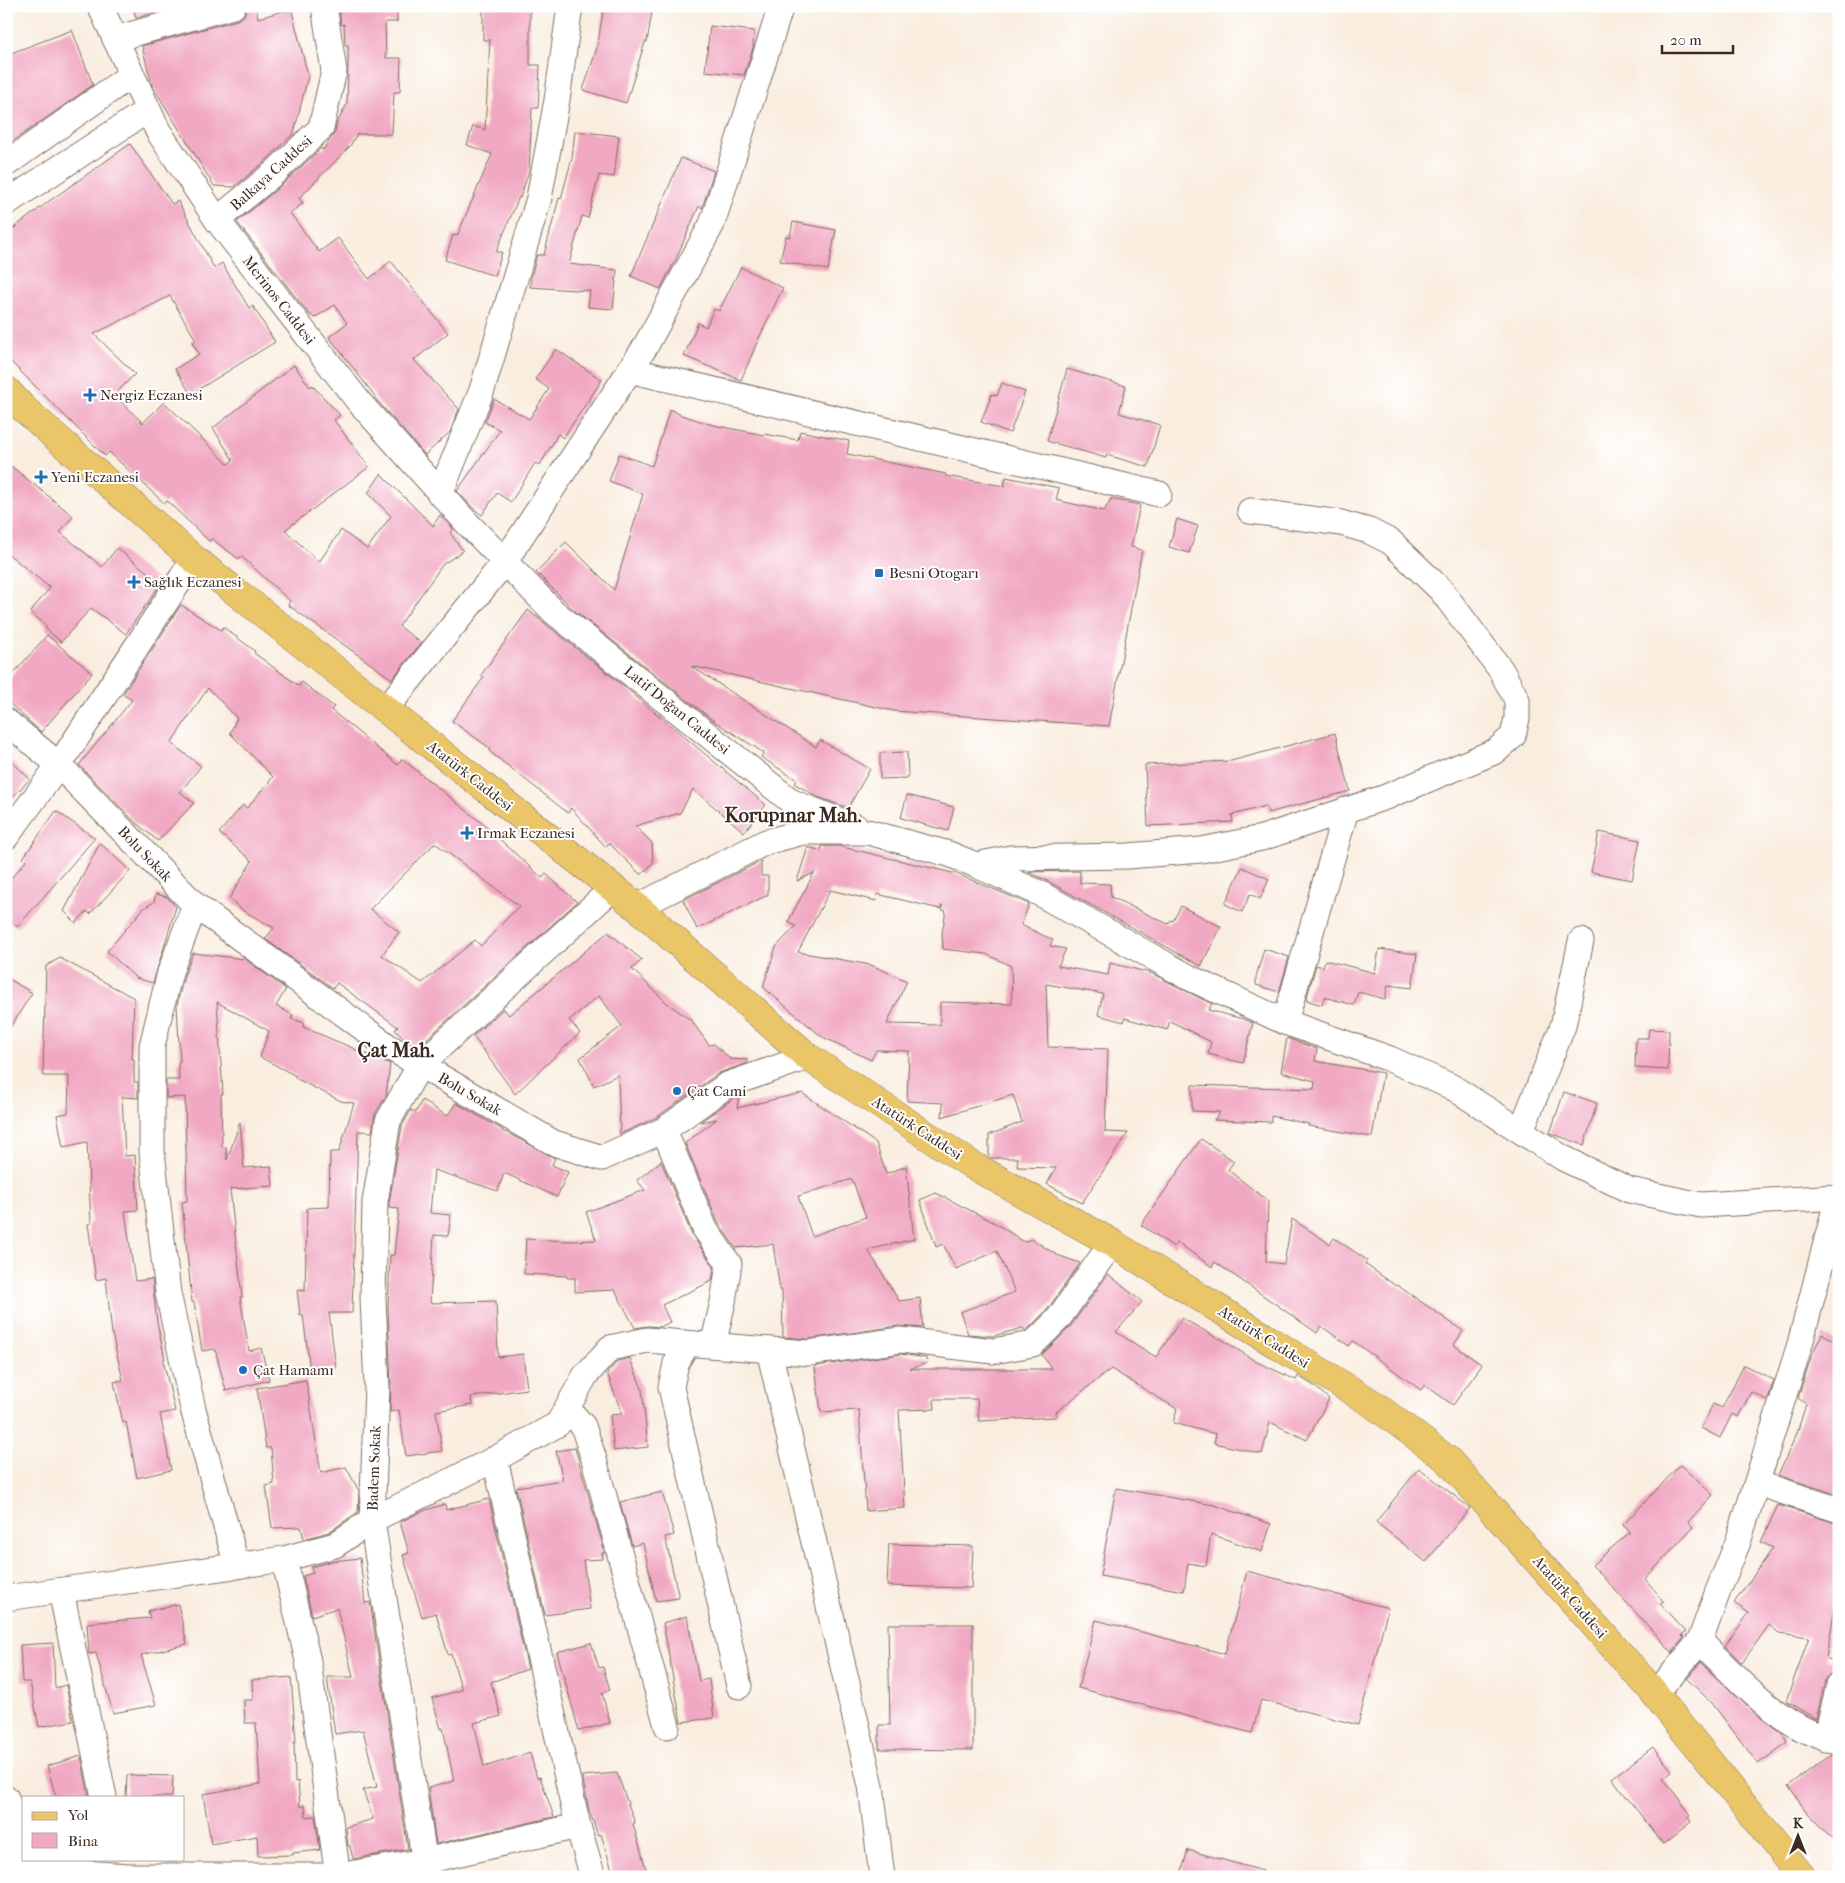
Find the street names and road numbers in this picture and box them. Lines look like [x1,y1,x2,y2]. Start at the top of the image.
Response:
street label: Balkaya Caddesi [226,131,316,214]
street label: Merinos Caddesi [239,252,320,348]
street label: Latif Doğan Caddesi [621,662,734,758]
street label: Atatürk Caddesi [423,736,517,815]
street label: Bolu Sokak [114,822,176,886]
street label: Bolu Sokak [435,1069,505,1120]
street label: Atatürk Caddesi [868,1092,966,1164]
street label: Atatürk Caddesi [1214,1301,1313,1372]
street label: Badem Sokak [364,1425,384,1511]
street label: Atatürk Caddesi [1529,1551,1611,1642]

